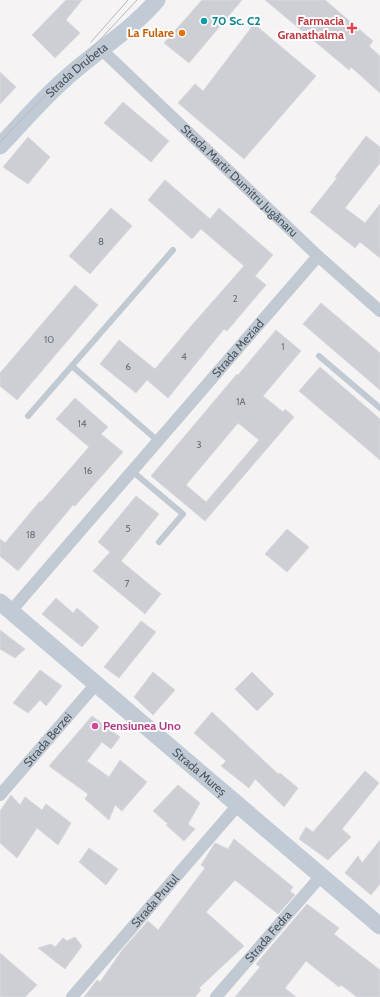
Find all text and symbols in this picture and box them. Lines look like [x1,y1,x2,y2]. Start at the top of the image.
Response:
place label: 70 Sc. C2 [212,13,261,28]
place label: Farmacia Granathalma [277,13,344,42]
marker: 70 Sc. C2 [199,16,209,26]
marker: Farmacia Granathalma [347,23,357,33]
place label: La Fulare [128,25,174,40]
marker: La Fulare [177,28,187,38]
street label: Strada Drubeta [42,39,111,100]
street label: Strada Martir Dumitru Jugănaru [178,121,301,240]
house number: 8 [98,235,104,248]
house number: 2 [232,292,238,305]
street label: Strada Meziad [208,316,267,380]
house number: 10 [44,333,54,346]
house number: 1 [281,340,285,353]
house number: 4 [181,350,187,363]
house number: 6 [125,360,131,373]
house number: 1A [236,395,247,408]
house number: 14 [77,417,87,430]
house number: 3 [196,438,202,451]
house number: 16 [84,464,93,477]
house number: 5 [125,522,131,535]
house number: 18 [26,528,36,541]
house number: 7 [124,577,130,590]
street label: Strada Berzei [20,709,75,770]
place label: Pensiunea Uno [103,718,181,733]
marker: Pensiunea Uno [90,721,100,731]
street label: Strada Mureș [170,744,230,800]
street label: Strada Prutul [128,871,182,930]
street label: Strada Fedra [242,907,295,965]

